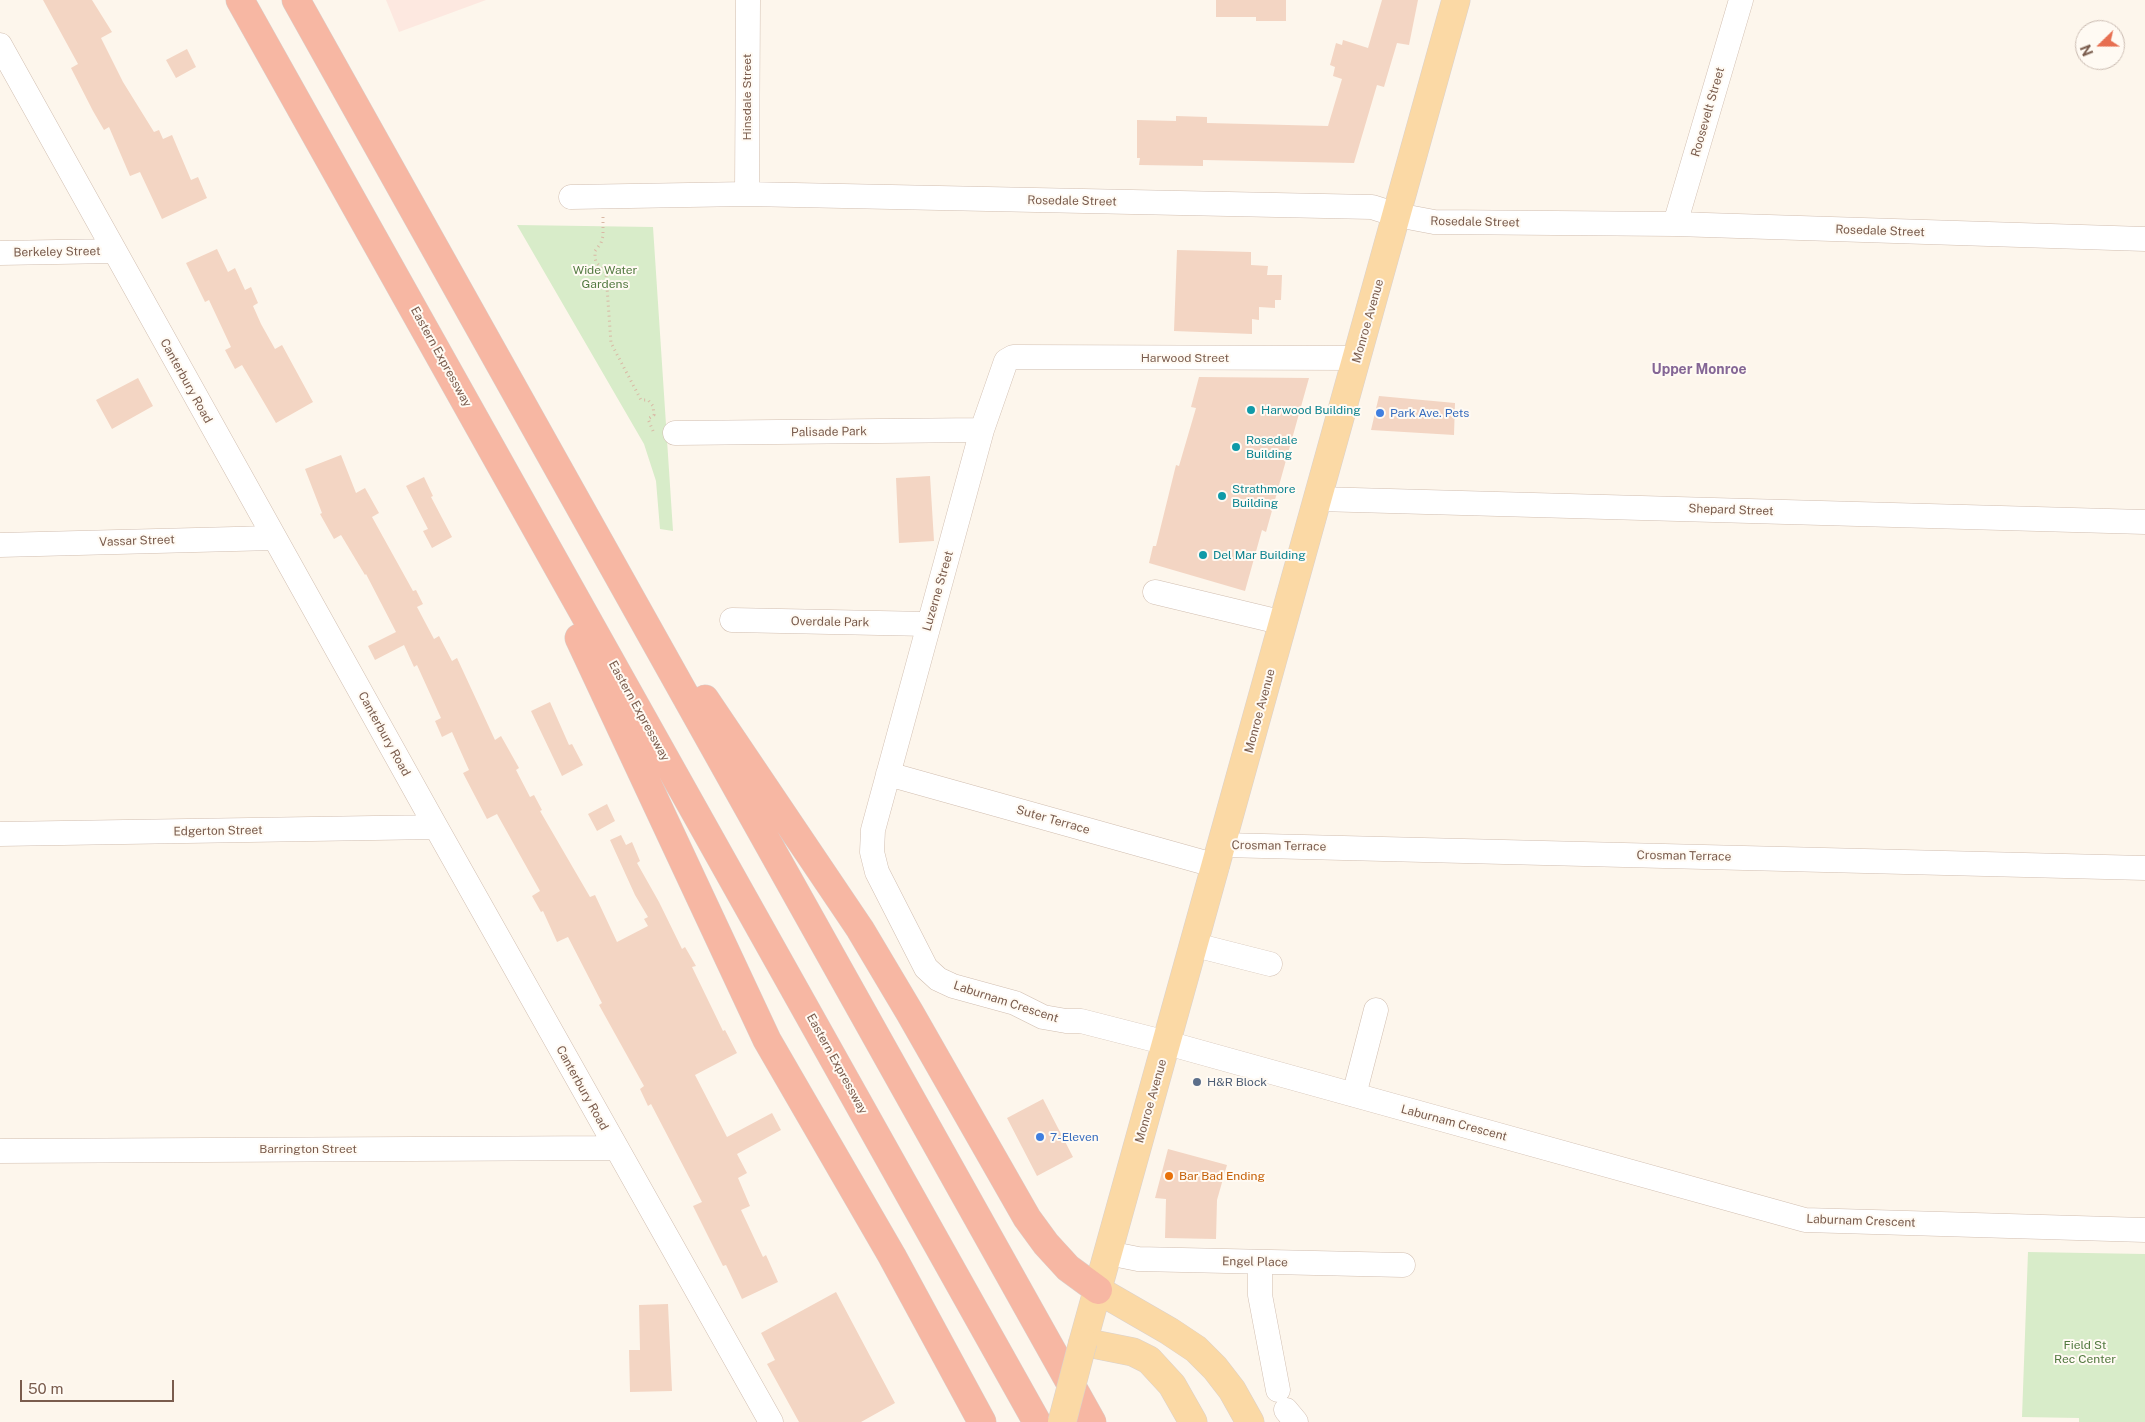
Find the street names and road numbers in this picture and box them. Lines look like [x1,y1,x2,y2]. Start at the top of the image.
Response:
street label: Hinsdale Street [740,53,754,141]
street label: Roosevelt Street [1688,65,1728,159]
street label: Rosedale Street [1027,193,1117,209]
street label: Rosedale Street [1430,214,1520,230]
street label: Rosedale Street [1835,222,1925,240]
street label: Berkeley Street [13,244,101,260]
street label: Monroe Avenue [1349,277,1387,365]
street label: Eastern Expressway [407,304,475,410]
street label: Canterbury Road [157,336,215,426]
street label: Harwood Street [1141,351,1229,365]
street label: Palisade Park [791,424,867,440]
street label: Shepard Street [1688,501,1774,519]
street label: Vassar Street [99,532,175,550]
street label: Luzerne Street [920,549,956,633]
street label: Overdale Park [791,614,869,630]
street label: Eastern Expressway [605,658,673,764]
street label: Monroe Avenue [1242,667,1278,755]
street label: Canterbury Road [355,689,413,779]
street label: Suter Terrace [1014,803,1092,837]
street label: Edgerton Street [173,823,263,839]
street label: Crosman Terrace [1232,838,1326,854]
street label: Crosman Terrace [1637,848,1731,864]
street label: Laburnam Crescent [952,978,1060,1026]
street label: Eastern Expressway [803,1011,871,1117]
street label: Canterbury Road [553,1043,611,1133]
street label: Monroe Avenue [1132,1057,1170,1145]
street label: Laburnam Crescent [1399,1102,1509,1144]
street label: Barrington Street [259,1142,357,1156]
street label: Laburnam Crescent [1806,1212,1916,1230]
street label: Engel Place [1222,1254,1288,1270]

